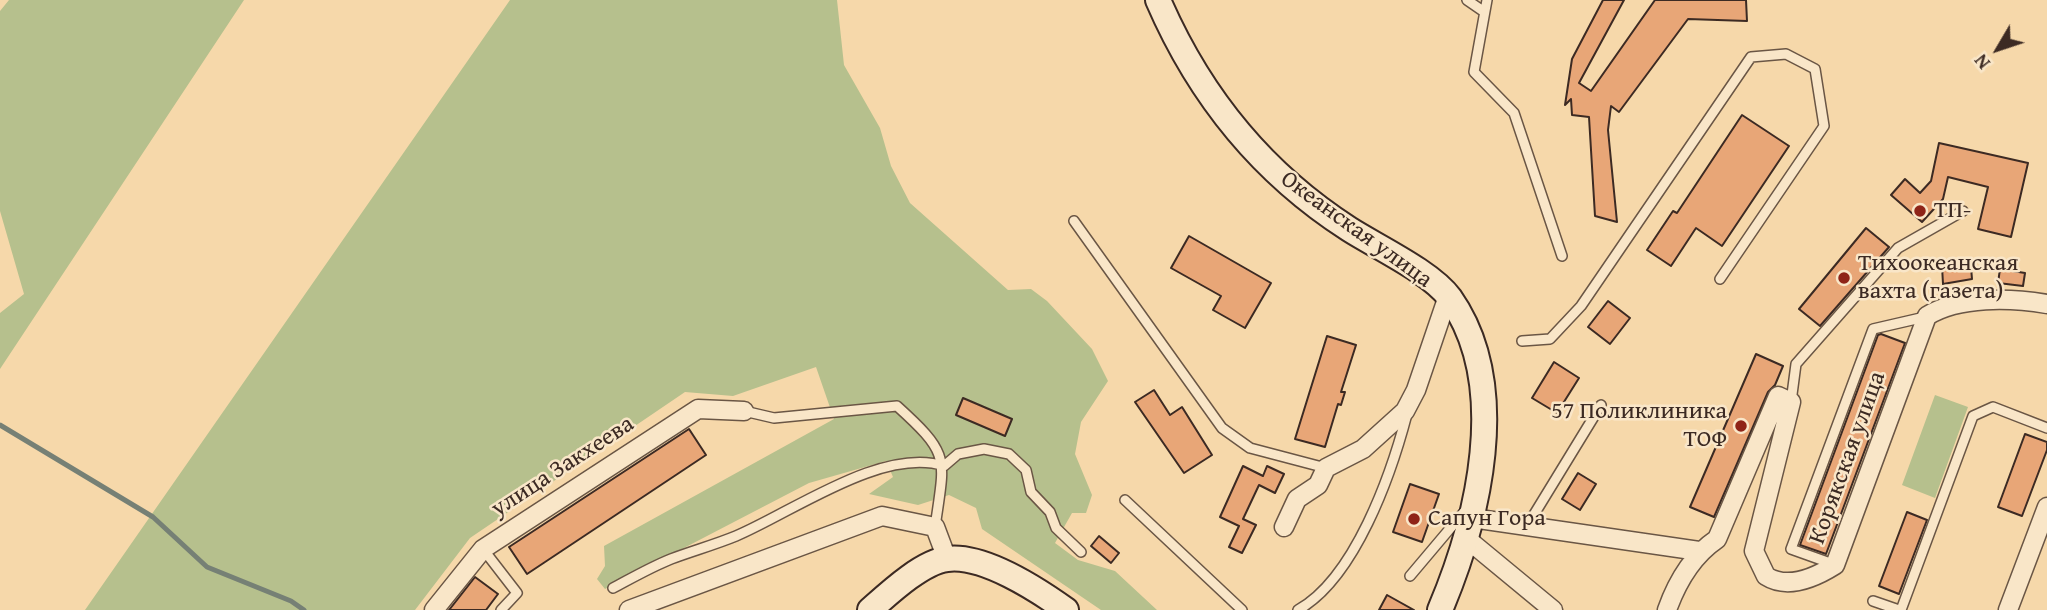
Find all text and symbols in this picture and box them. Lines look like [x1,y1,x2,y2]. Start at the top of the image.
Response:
north arrow [1963,14,2033,84]
text: N [1967,48,1997,76]
street label: Океанская улица [1274,165,1438,295]
place label: ТП- [1934,197,1971,225]
marker: ТП- [1912,203,1928,219]
place label: Тихоокеанская вахта (газета) [1858,250,2018,306]
marker: Тихоокеанская вахта (газета) [1836,270,1852,286]
street label: Корякская улица [1803,368,1893,548]
place label: 57 Поликлиника ТОФ [1551,398,1727,454]
street label: улица Закхеева [486,410,640,524]
marker: 57 Поликлиника ТОФ [1733,418,1749,434]
place label: Сапун Гора [1428,505,1546,533]
marker: Сапун Гора [1406,511,1422,527]

